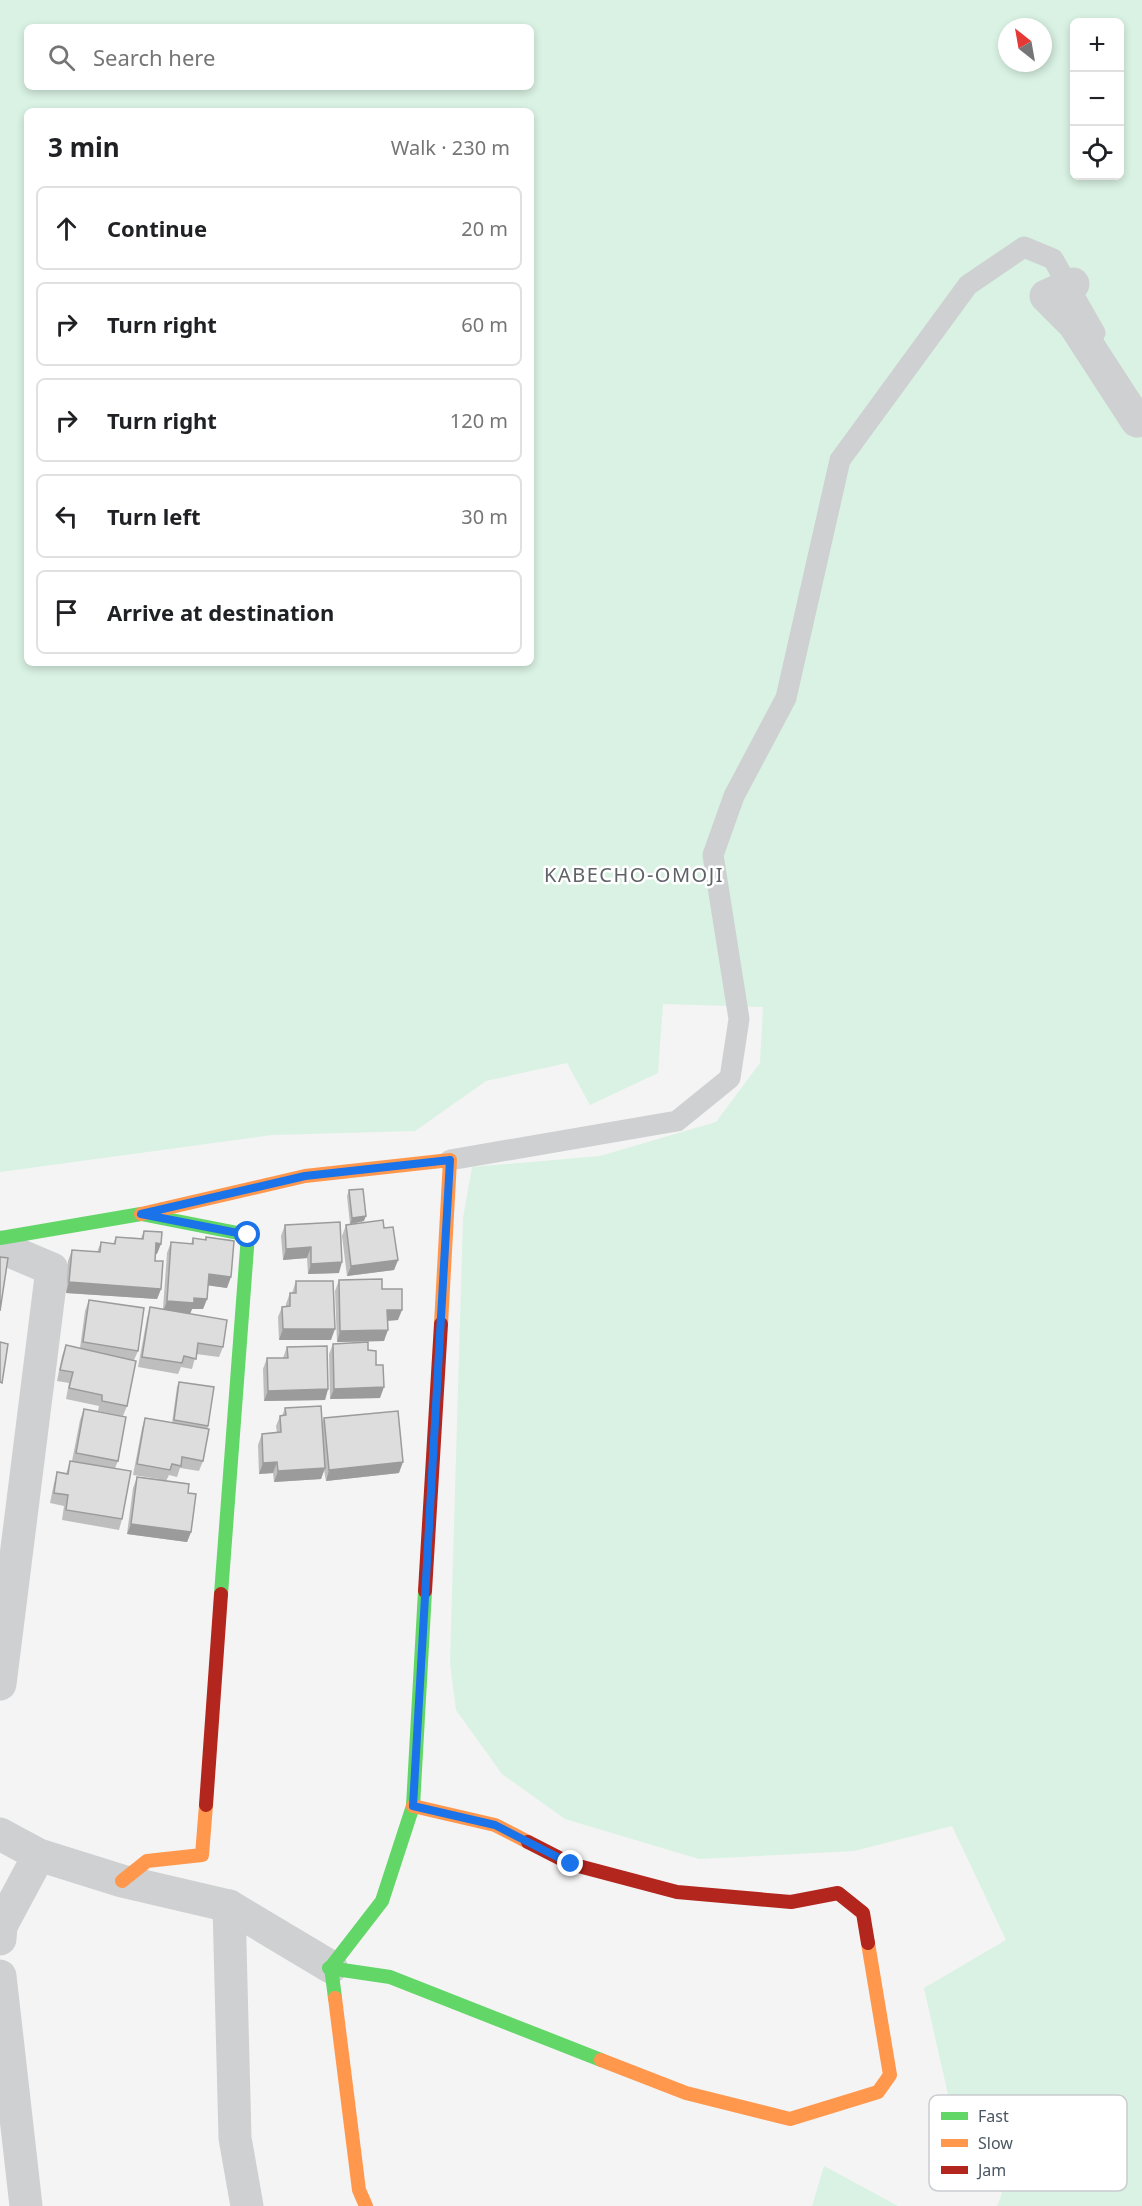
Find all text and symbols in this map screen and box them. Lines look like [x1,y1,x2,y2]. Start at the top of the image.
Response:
north arrow [998,18,1052,72]
map controls [1070,18,1124,180]
button: + [1070,18,1124,72]
search box [24,24,534,90]
icon: search [45,41,78,74]
text: Search here [93,42,215,72]
button: − [1070,72,1124,126]
button: locate [1070,126,1124,180]
text: 3 min [48,129,120,165]
text: Walk · 230 m [391,134,510,161]
icon: ahead [50,212,83,245]
text: Continue [107,213,207,243]
text: 20 m [461,215,508,242]
icon: right [50,308,83,341]
text: Turn right [107,309,217,339]
text: 60 m [461,311,508,338]
icon: right [50,404,83,437]
text: Turn right [107,405,217,435]
text: 120 m [450,407,508,434]
icon: left [50,500,83,533]
text: Turn left [107,501,201,531]
text: 30 m [461,503,508,530]
icon: arrive [50,596,83,629]
text: Arrive at destination [107,597,334,627]
district label: KABECHO-OMOJI [544,861,724,888]
route start [234,1221,260,1247]
route end [557,1850,583,1876]
legend [929,2095,1127,2191]
text: Fast [978,2105,1009,2127]
text: Slow [978,2132,1013,2154]
text: Jam [976,2159,1006,2181]

